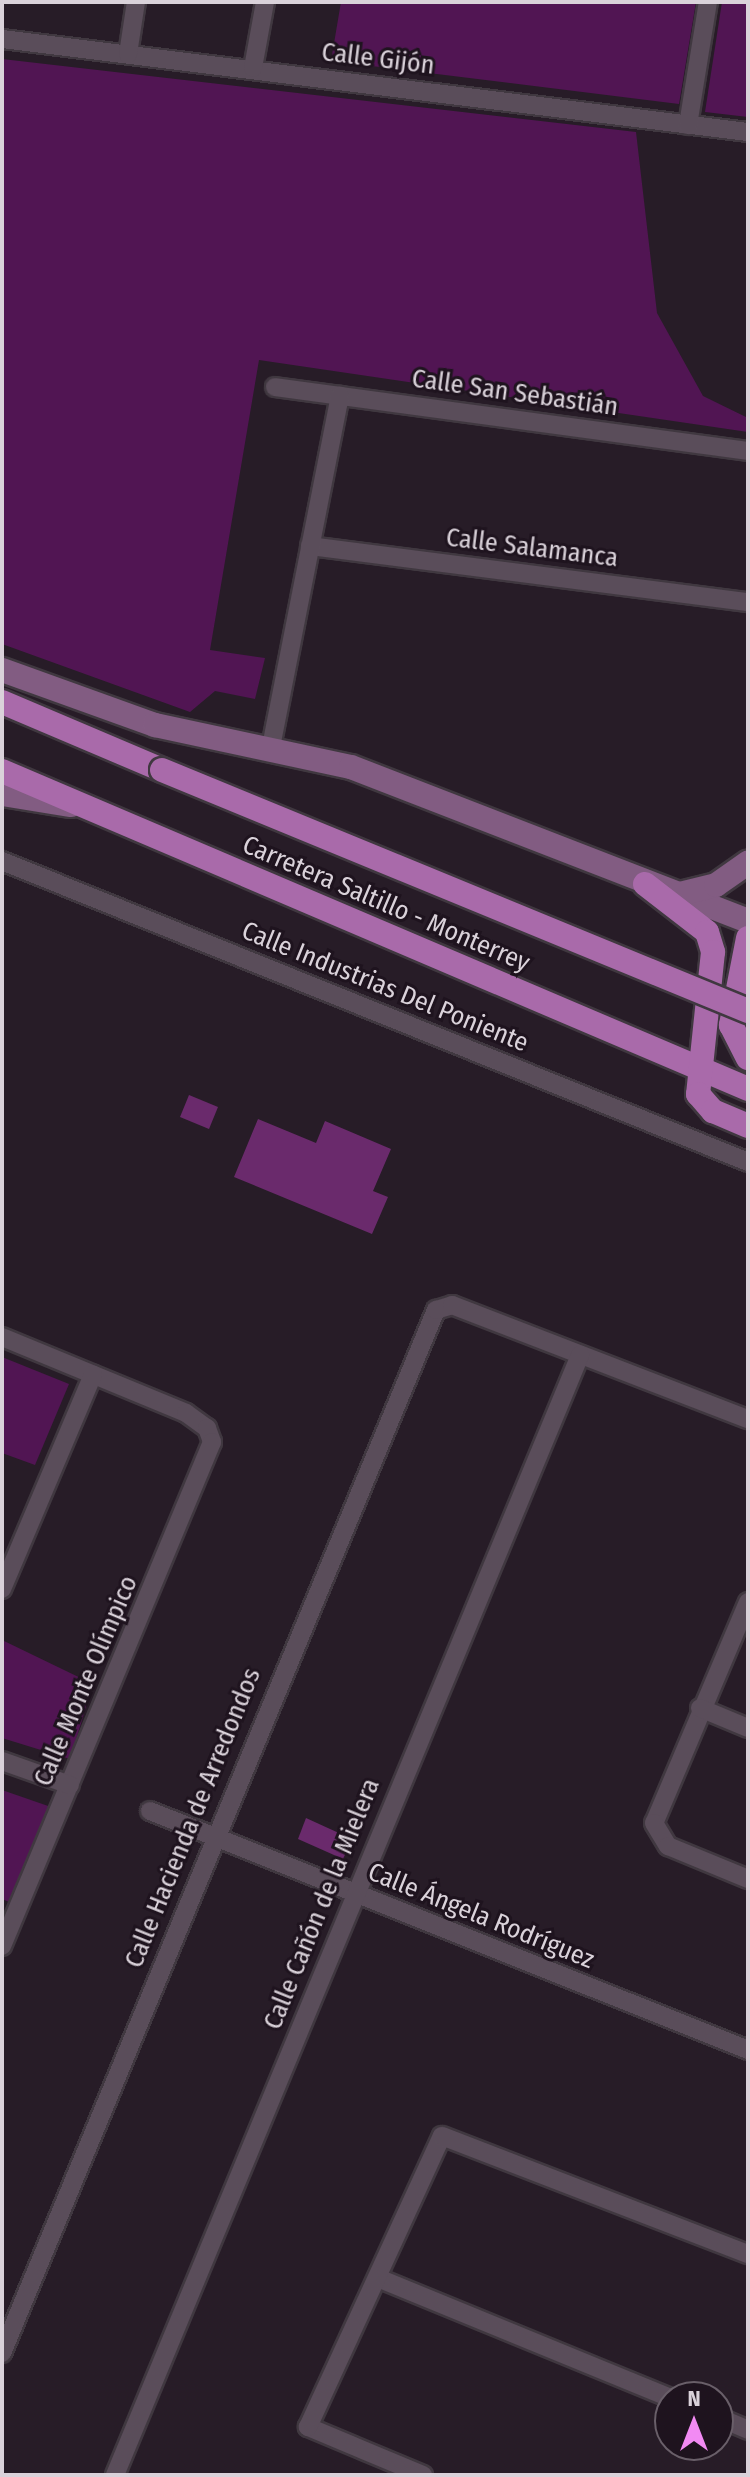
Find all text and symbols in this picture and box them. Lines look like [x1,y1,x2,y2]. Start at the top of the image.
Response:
street label: Calle Gijón [320,37,436,81]
street label: Calle San Sebastián [410,363,620,423]
street label: Calle Salamanca [444,522,620,574]
street label: Carretera Saltillo - Monterrey [238,829,534,979]
street label: Calle Industrias Del Poniente [237,915,533,1059]
street label: Calle Monte Olímpico [28,1571,144,1791]
street label: Calle Hacienda de Arredondos [119,1664,267,1972]
street label: Calle Cañón de la Mielera [257,1774,387,2034]
street label: Calle Ángela Rodríguez [363,1856,599,1976]
north arrow [654,2381,734,2461]
text: N [687,2385,701,2412]

